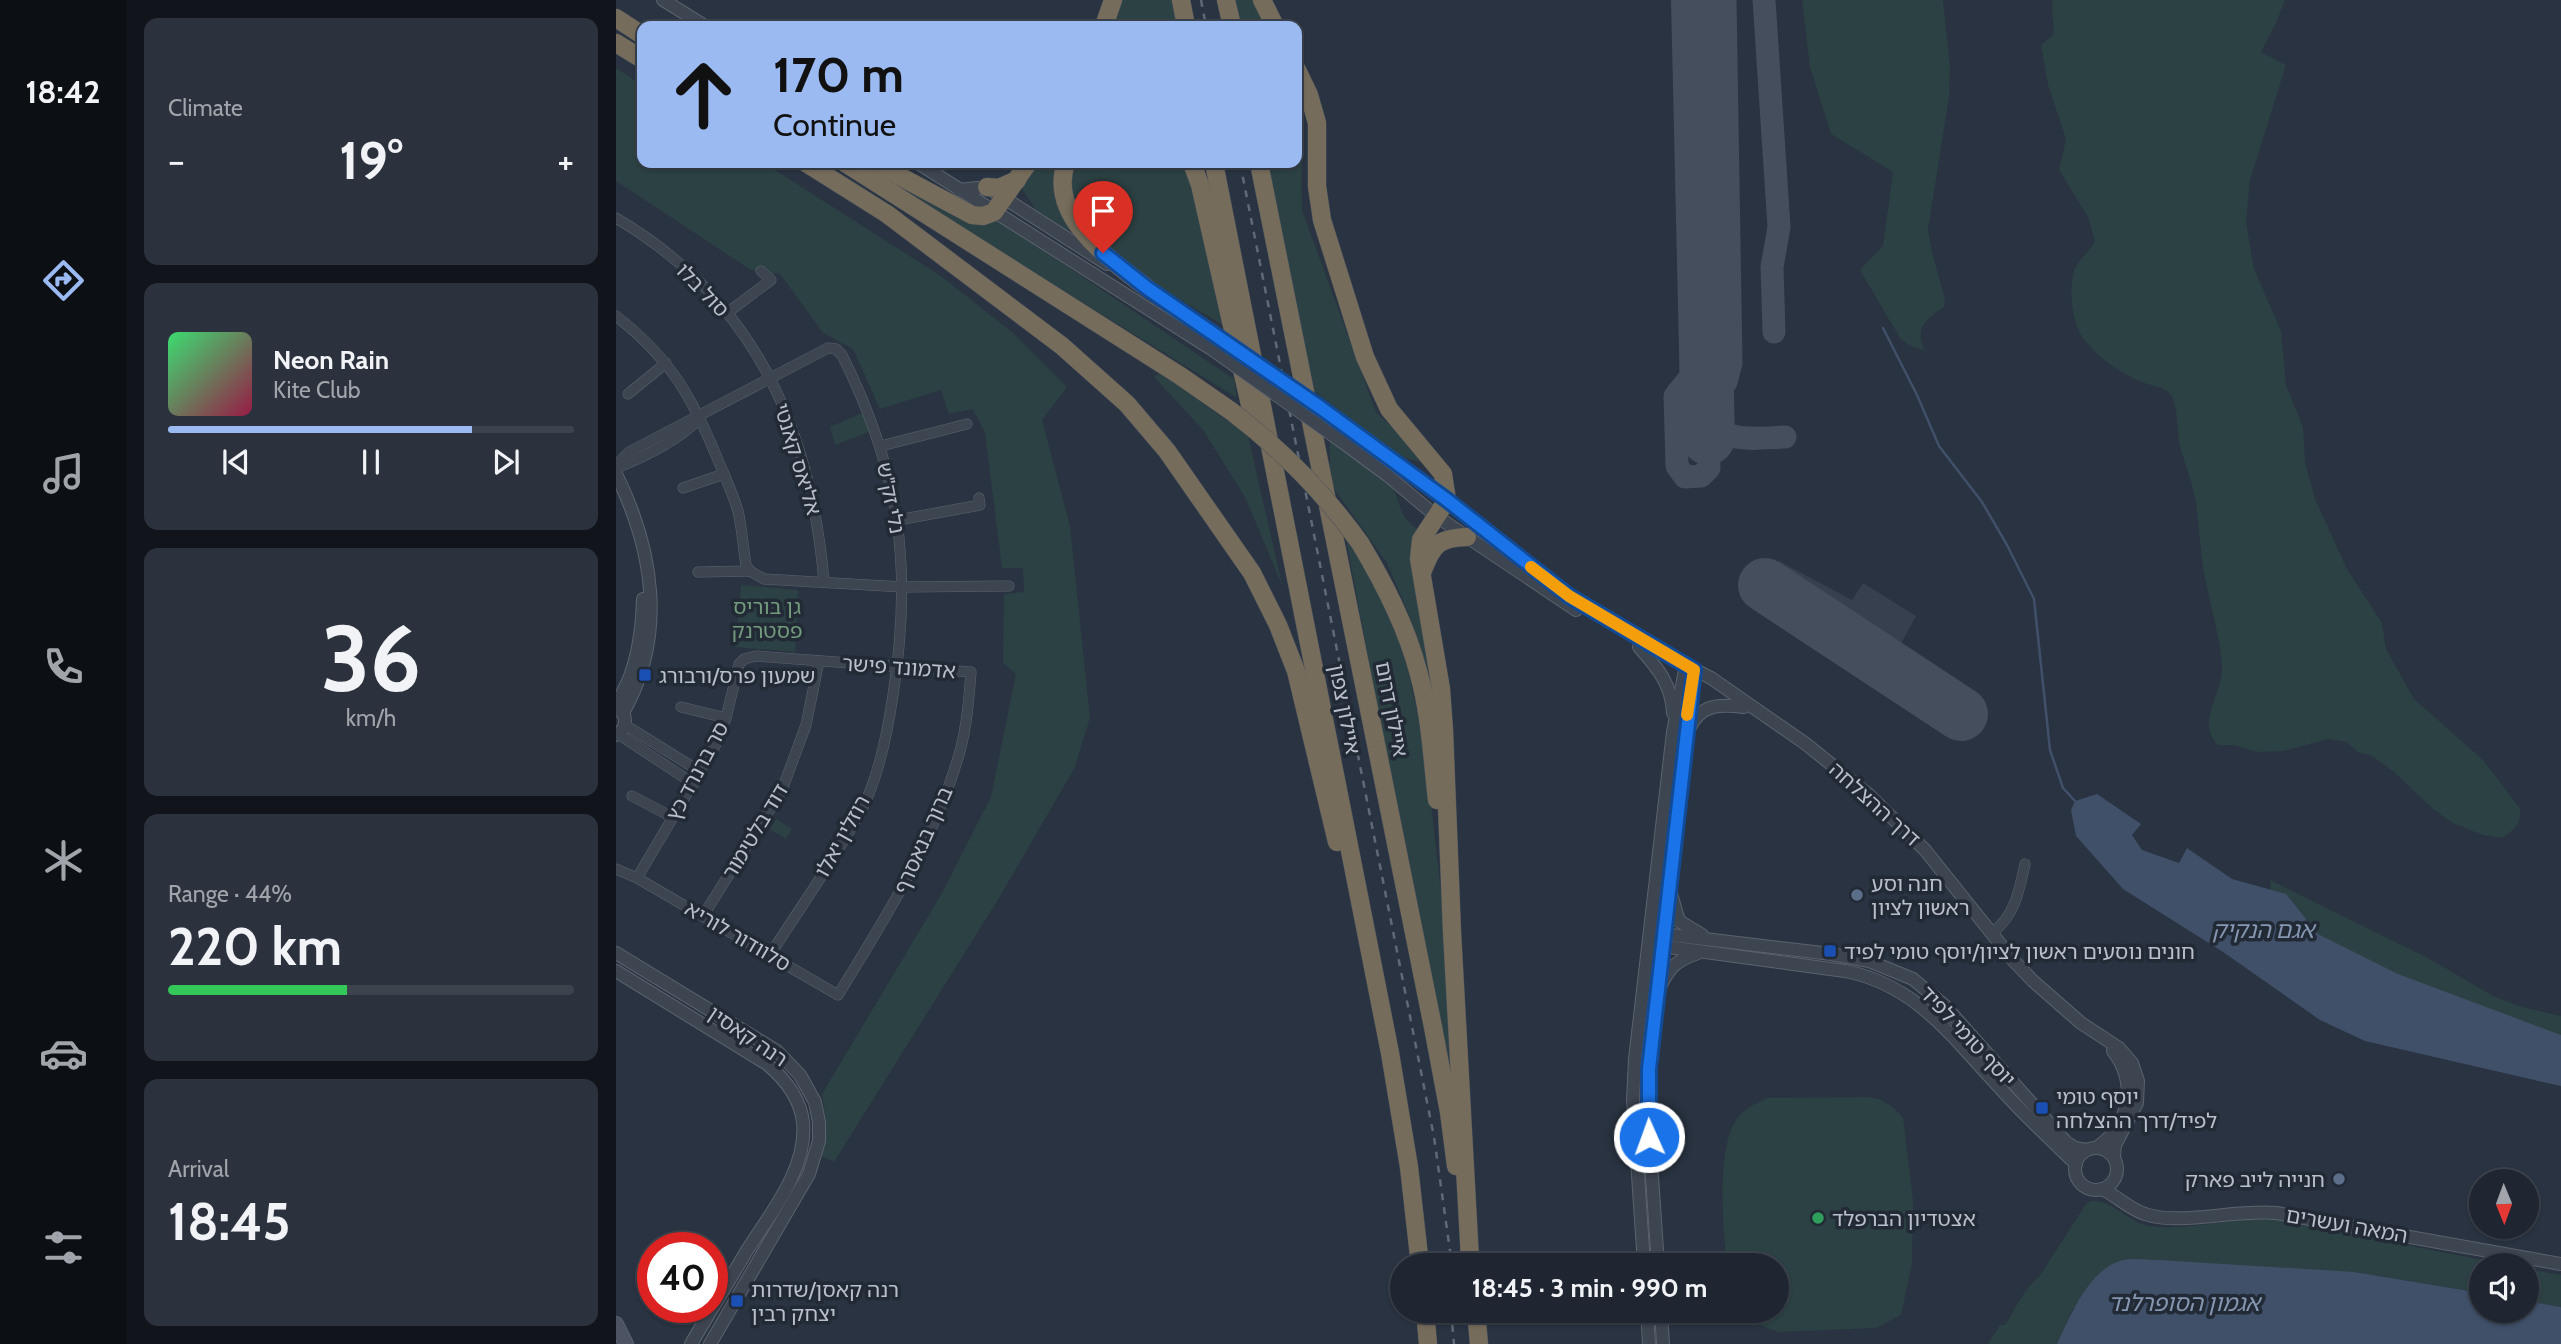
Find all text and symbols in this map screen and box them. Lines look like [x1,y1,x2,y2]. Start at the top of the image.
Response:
text: 170 m [773,45,904,104]
icon: ahead [658,49,749,140]
text: 18:42 [25,72,101,111]
text: Climate [168,94,243,122]
text: Continue [773,105,896,144]
text: 19° [339,129,403,192]
text: − [168,137,185,184]
text: + [557,137,574,184]
pin [1073,181,1133,253]
icon: arrive [1084,192,1122,230]
icon: directions [39,256,88,305]
street label: סול בלו [671,258,735,322]
text: Neon Rain [273,344,389,376]
text: Kite Club [273,376,360,404]
street label: אליאס קאנטי [769,400,827,518]
icon: previous [217,443,255,481]
icon: pause [352,443,390,481]
icon: next [487,443,525,481]
icon: music [39,449,88,498]
street label: נלי זק"ש [872,460,910,536]
park label: גן בוריס פסטרנק [731,594,803,643]
text: 36 [321,603,421,714]
icon: phone [39,642,88,691]
street label: אדמונד פישר [841,651,957,683]
street label: איילון דרום [1371,659,1413,759]
street label: איילון צפון [1324,662,1366,756]
place label: שמעון פרס/ורבורג [659,663,815,688]
marker: שמעון פרס/ורבורג [637,667,653,683]
text: km/h [346,704,396,732]
street label: סר ברנרד כץ [661,717,733,825]
street label: דרך ההצלחה [1824,757,1926,851]
street label: דוד בלטימור [717,779,793,883]
street label: ברוך בנאסרף [888,782,958,898]
street label: רוזלין יאלו [809,791,875,881]
icon: climate [39,836,88,885]
place label: חנה וסע ראשון לציון [1871,871,1970,920]
text: Range · 44% [168,880,292,908]
marker: חנה וסע ראשון לציון [1849,887,1865,903]
street label: סלוודור לוריא [681,896,795,976]
text: 220 km [168,915,342,978]
water label: אגם הנקיק [2212,916,2317,944]
place label: חונים נוסעים ראשון לציון/יוסף טומי לפיד [1844,939,2195,964]
marker: חונים נוסעים ראשון לציון/יוסף טומי לפיד [1822,943,1838,959]
street label: יוסף טומי לפיד [1915,981,2021,1091]
street label: רנה קאסין [704,1001,792,1071]
icon: car [39,1029,88,1078]
place label: יוסף טומי לפיד/דרך ההצלחה [2056,1084,2217,1133]
position arrow [1612,1100,1686,1174]
marker: יוסף טומי לפיד/דרך ההצלחה [2034,1100,2050,1116]
text: Arrival [168,1155,229,1183]
place label: חנייה לייב פארק [2185,1167,2325,1192]
north arrow [2469,1169,2539,1239]
map controls [2469,1169,2539,1323]
marker: חנייה לייב פארק [2331,1171,2347,1187]
text: 18:45 [168,1190,290,1253]
street label: המאה ועשרים [2284,1202,2410,1248]
place label: אצטדיון הברפלד [1832,1206,1976,1231]
marker: אצטדיון הברפלד [1810,1210,1826,1226]
icon: filters [39,1223,88,1272]
speed limit sign: 40 [637,1232,728,1323]
button: sound [2469,1253,2539,1323]
text: 18:45 · 3 min · 990 m [1472,1272,1707,1304]
place label: רנה קאסן/שדרות יצחק רבין [751,1277,899,1326]
water label: אגמון הסופרלנד [2108,1289,2262,1317]
marker: רנה קאסן/שדרות יצחק רבין [729,1293,745,1309]

